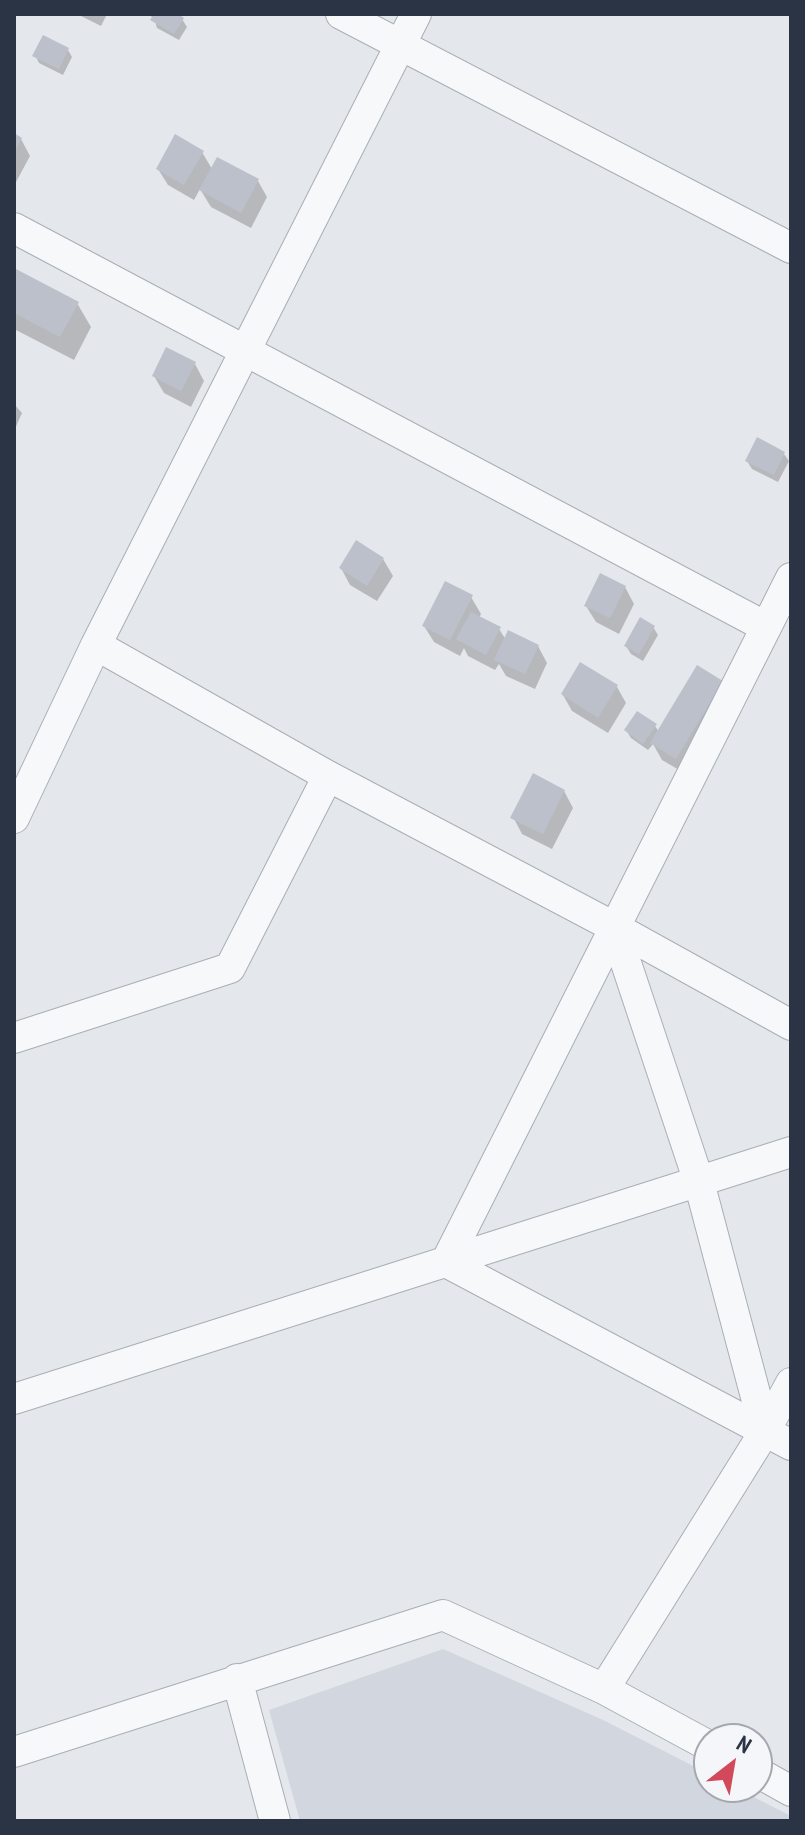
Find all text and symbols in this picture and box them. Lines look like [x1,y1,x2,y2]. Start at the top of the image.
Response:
north arrow [693,1723,773,1803]
text: N [732,1729,757,1759]

